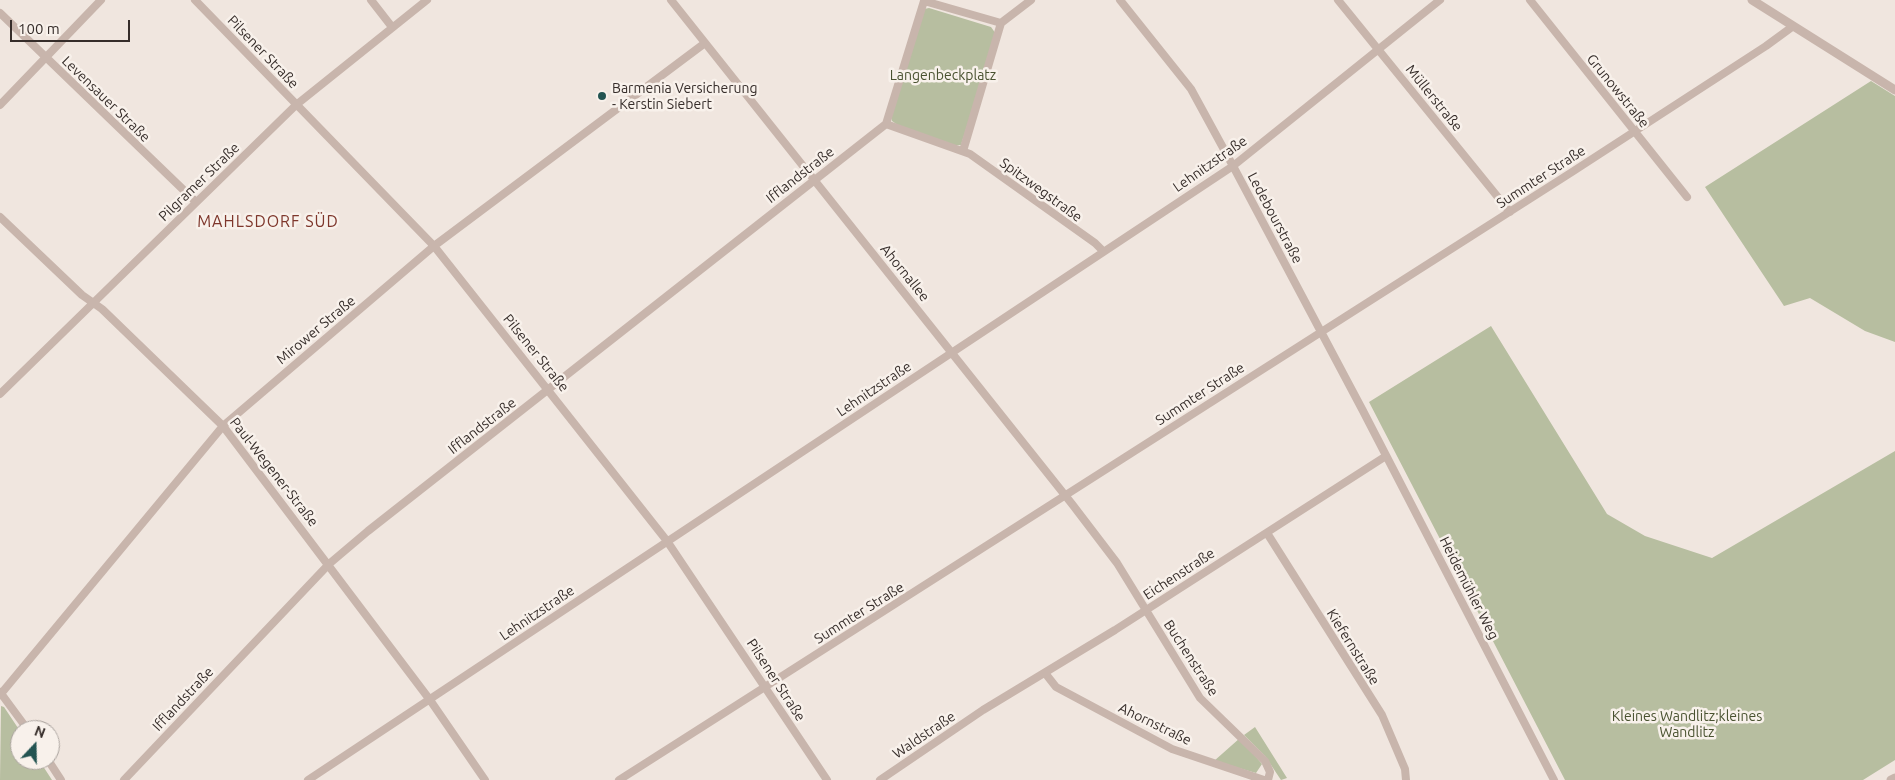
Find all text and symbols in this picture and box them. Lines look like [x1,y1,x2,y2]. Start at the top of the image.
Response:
scale bar [12,10,132,42]
street label: Pilsener Straße [224,12,302,92]
text: 100 m [18,20,60,37]
street label: Grunowstraße [1583,51,1653,131]
street label: Levensauer Straße [58,53,154,145]
street label: Müllerstraße [1402,61,1466,135]
park label: Langenbeckplatz [890,67,996,83]
place label: Barmenia Versicherung - Kerstin Siebert [612,80,757,112]
marker: Barmenia Versicherung - Kerstin Siebert [596,90,608,102]
street label: Lehnitzstraße [1170,132,1250,196]
street label: Pilgramer Straße [155,139,243,225]
street label: Summter Straße [1493,142,1589,212]
street label: Ifflandstraße [763,143,837,207]
street label: Spitzwegstraße [997,154,1085,226]
street label: Ledebourstraße [1244,170,1306,266]
district label: MAHLSDORF SÜD [196,212,340,232]
street label: Ahornallee [877,241,933,305]
street label: Mirower Straße [273,292,359,368]
street label: Pilsener Straße [500,311,572,395]
street label: Lehnitzstraße [833,358,915,420]
street label: Summter Straße [1152,359,1248,429]
street label: Ifflandstraße [445,394,519,458]
street label: Paul-Wegener-Straße [226,414,322,530]
street label: Heidemühler Weg [1436,534,1502,642]
street label: Eichenstraße [1140,545,1218,603]
street label: Summter Straße [811,579,907,647]
street label: Lehnitzstraße [496,582,578,644]
street label: Kiefernstraße [1323,606,1383,688]
street label: Buchenstraße [1160,617,1222,699]
street label: Pilsener Straße [743,636,809,724]
street label: Ifflandstraße [149,663,217,735]
street label: Ahornstraße [1116,699,1194,749]
street label: Waldstraße [889,708,959,762]
park label: Kleines Wandlitz;kleines Wandlitz [1612,708,1762,740]
north arrow [10,720,60,770]
text: N [32,723,48,741]

